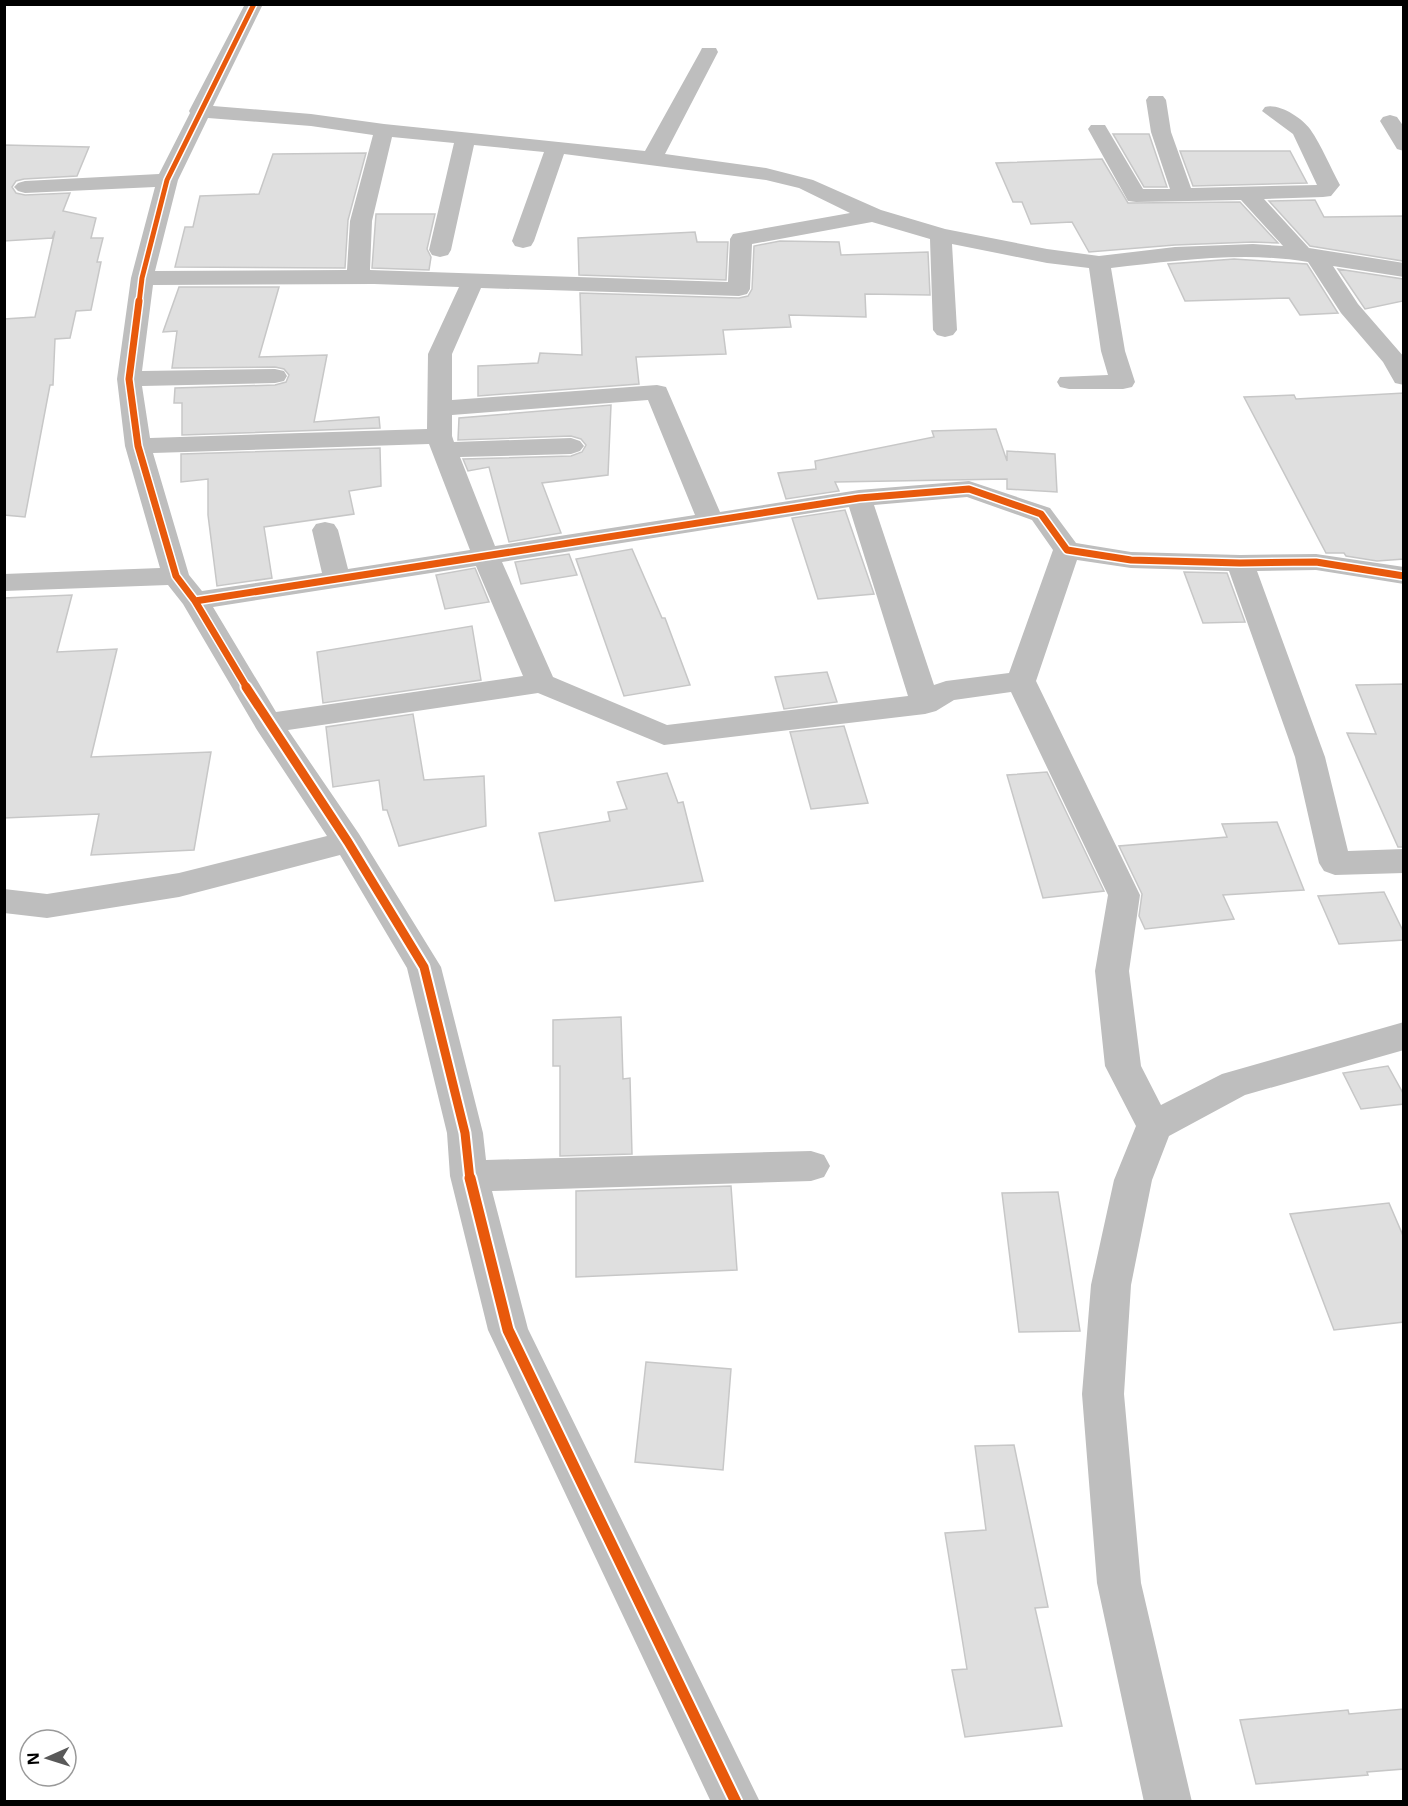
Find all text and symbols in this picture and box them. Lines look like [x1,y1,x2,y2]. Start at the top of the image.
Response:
north arrow [18,1728,78,1788]
text: N [22,1752,44,1766]

